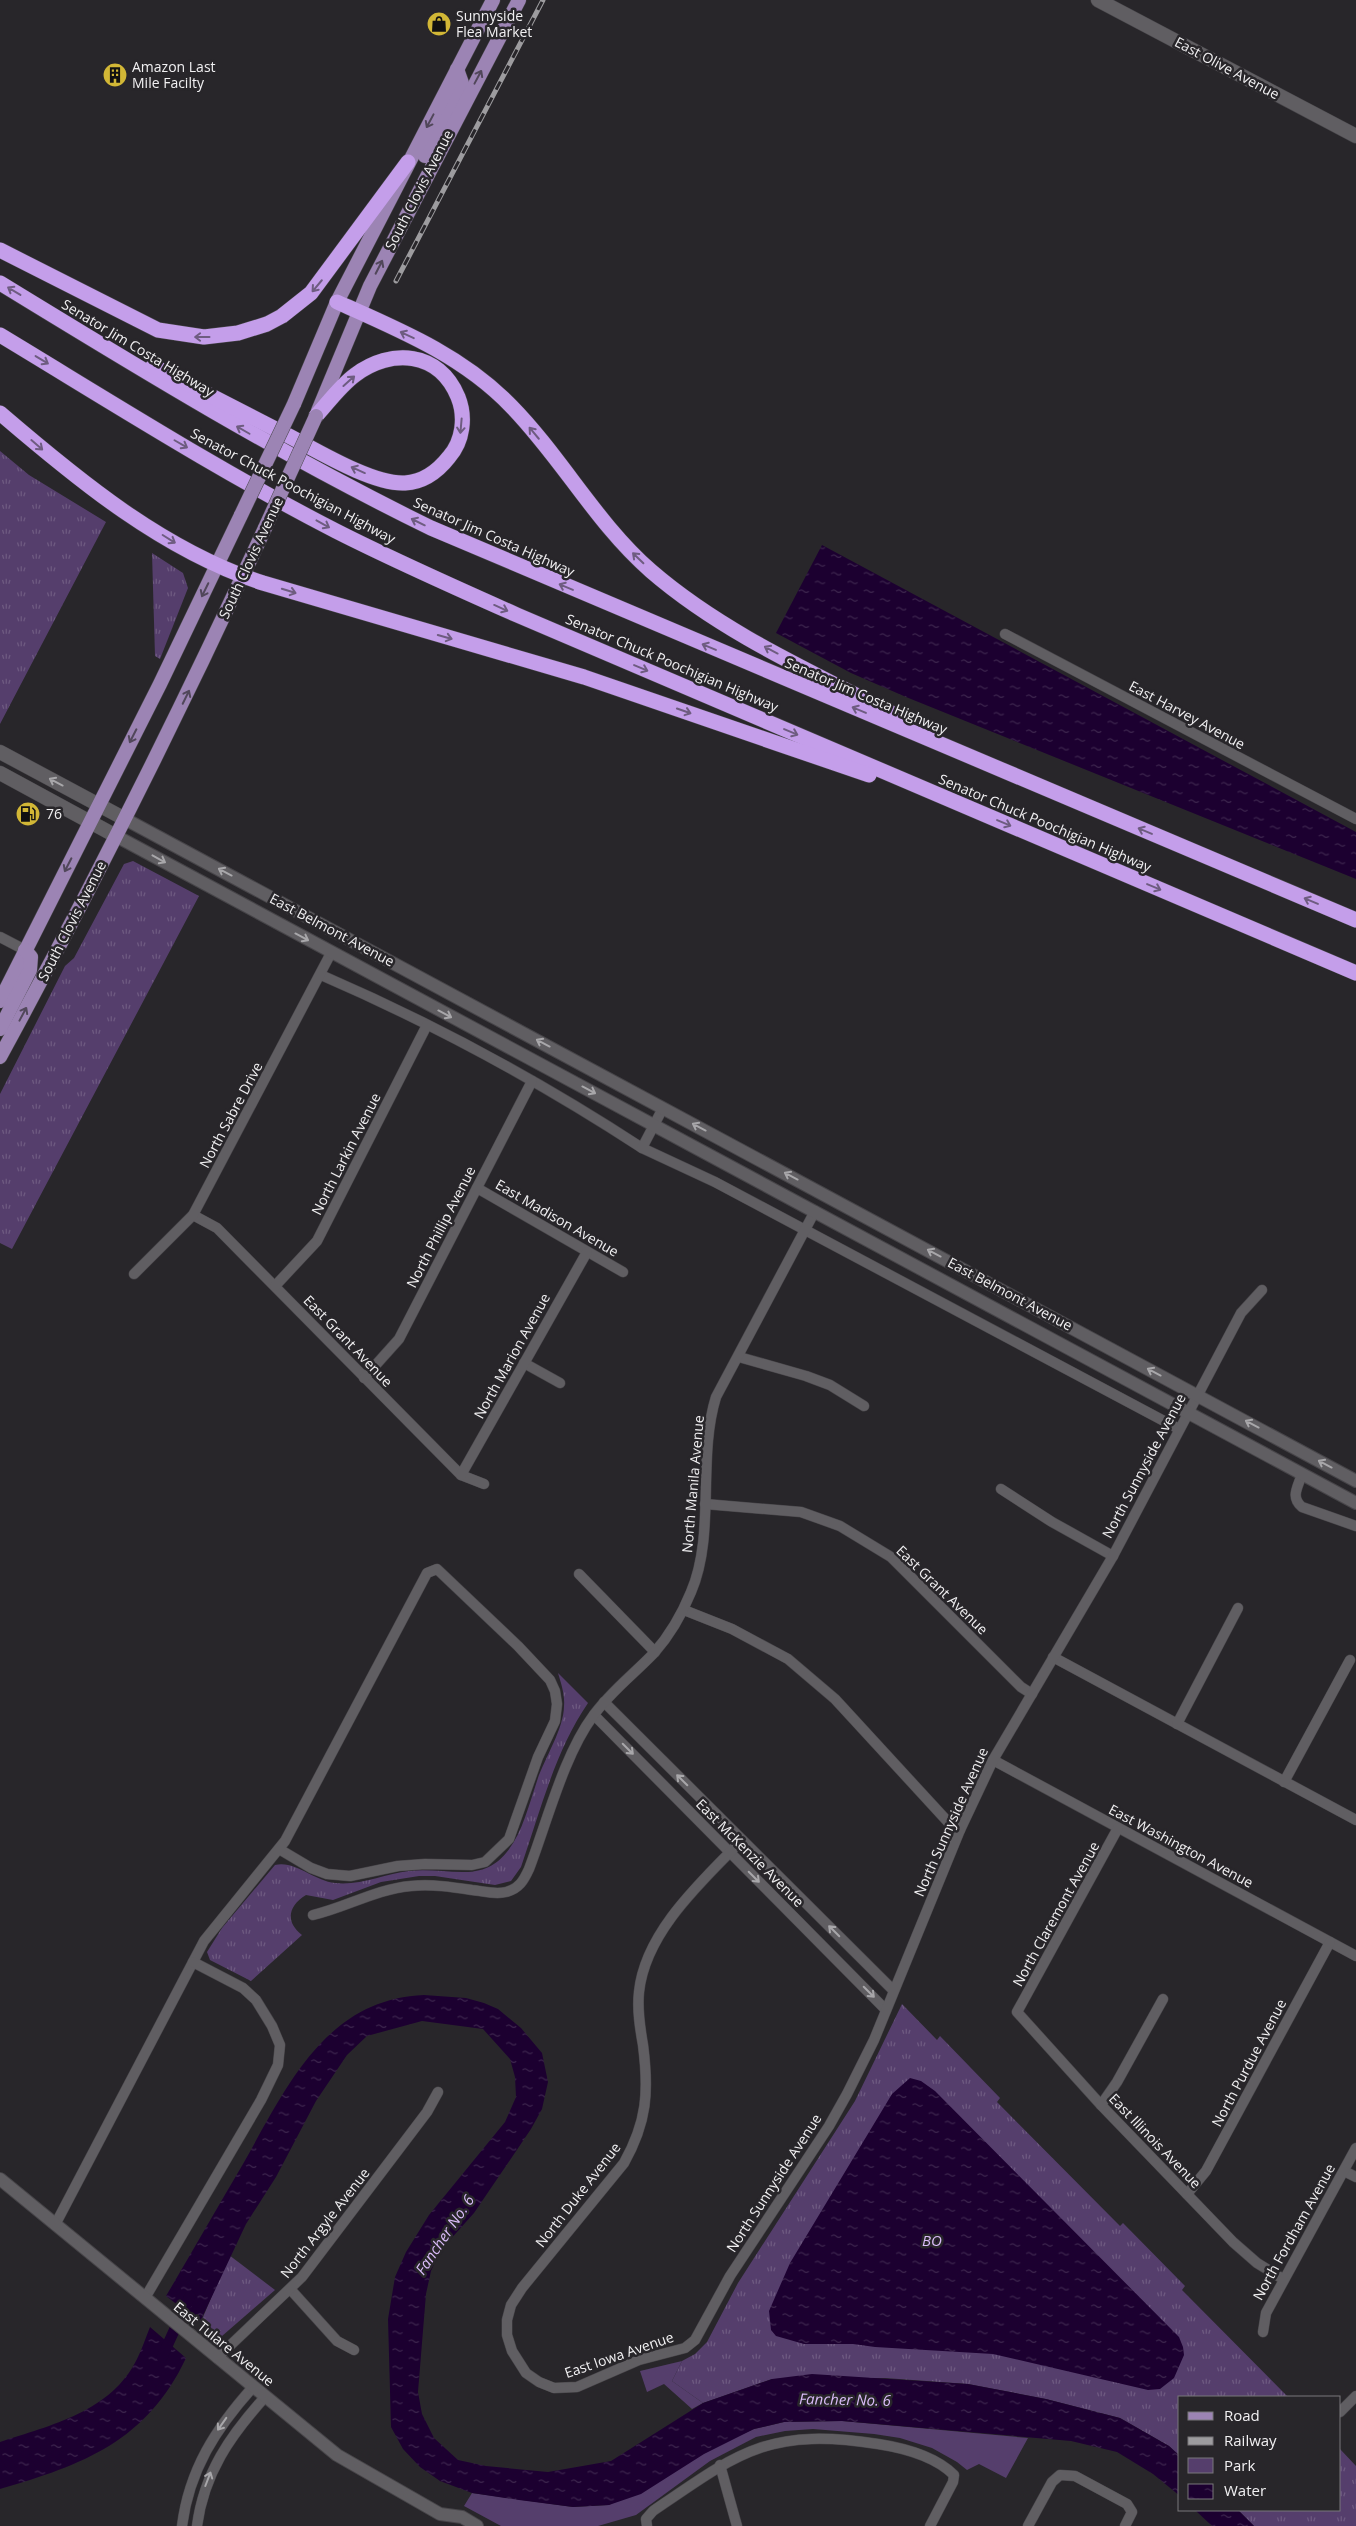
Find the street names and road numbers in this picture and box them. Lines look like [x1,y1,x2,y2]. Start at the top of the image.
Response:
street label: East Olive Avenue [1172,32,1283,103]
street label: South Clovis Avenue [380,126,457,253]
street label: Senator Jim Costa Highway [59,294,219,401]
street label: Senator Chuck Poochigian Highway [188,423,400,548]
street label: Senator Jim Costa Highway [411,492,579,581]
street label: South Clovis Avenue [214,494,287,622]
street label: Senator Chuck Poochigian Highway [563,609,782,716]
street label: Senator Jim Costa Highway [782,653,951,739]
street label: East Harvey Avenue [1126,676,1249,753]
street label: Senator Chuck Poochigian Highway [936,769,1155,876]
street label: South Clovis Avenue [33,857,110,984]
street label: East Belmont Avenue [267,889,398,971]
street label: North Sabre Drive [195,1058,267,1171]
street label: North Larkin Avenue [307,1089,385,1218]
street label: North Phillip Avenue [402,1163,479,1291]
street label: East Madison Avenue [492,1174,622,1261]
street label: East Belmont Avenue [945,1253,1076,1335]
street label: North Marion Avenue [469,1289,554,1422]
street label: East Grant Avenue [300,1291,397,1391]
street label: North Sunnyside Avenue [1097,1390,1190,1541]
street label: North Manila Avenue [677,1414,708,1554]
street label: East Grant Avenue [892,1541,992,1638]
street label: North Sunnyside Avenue [909,1744,992,1899]
street label: East McKenzie Avenue [692,1794,809,1911]
street label: East Washington Avenue [1106,1799,1257,1892]
street label: North Claremont Avenue [1008,1838,1103,1990]
street label: North Purdue Avenue [1207,1995,1290,2130]
street label: East Illinois Avenue [1105,2089,1206,2192]
street label: North Sunnyside Avenue [722,2110,826,2256]
street label: North Duke Avenue [531,2138,625,2251]
street label: North Fordham Avenue [1248,2160,1339,2304]
street label: North Argyle Avenue [276,2164,374,2282]
street label: East Tulare Avenue [170,2297,279,2390]
street label: East Iowa Avenue [562,2327,676,2382]

